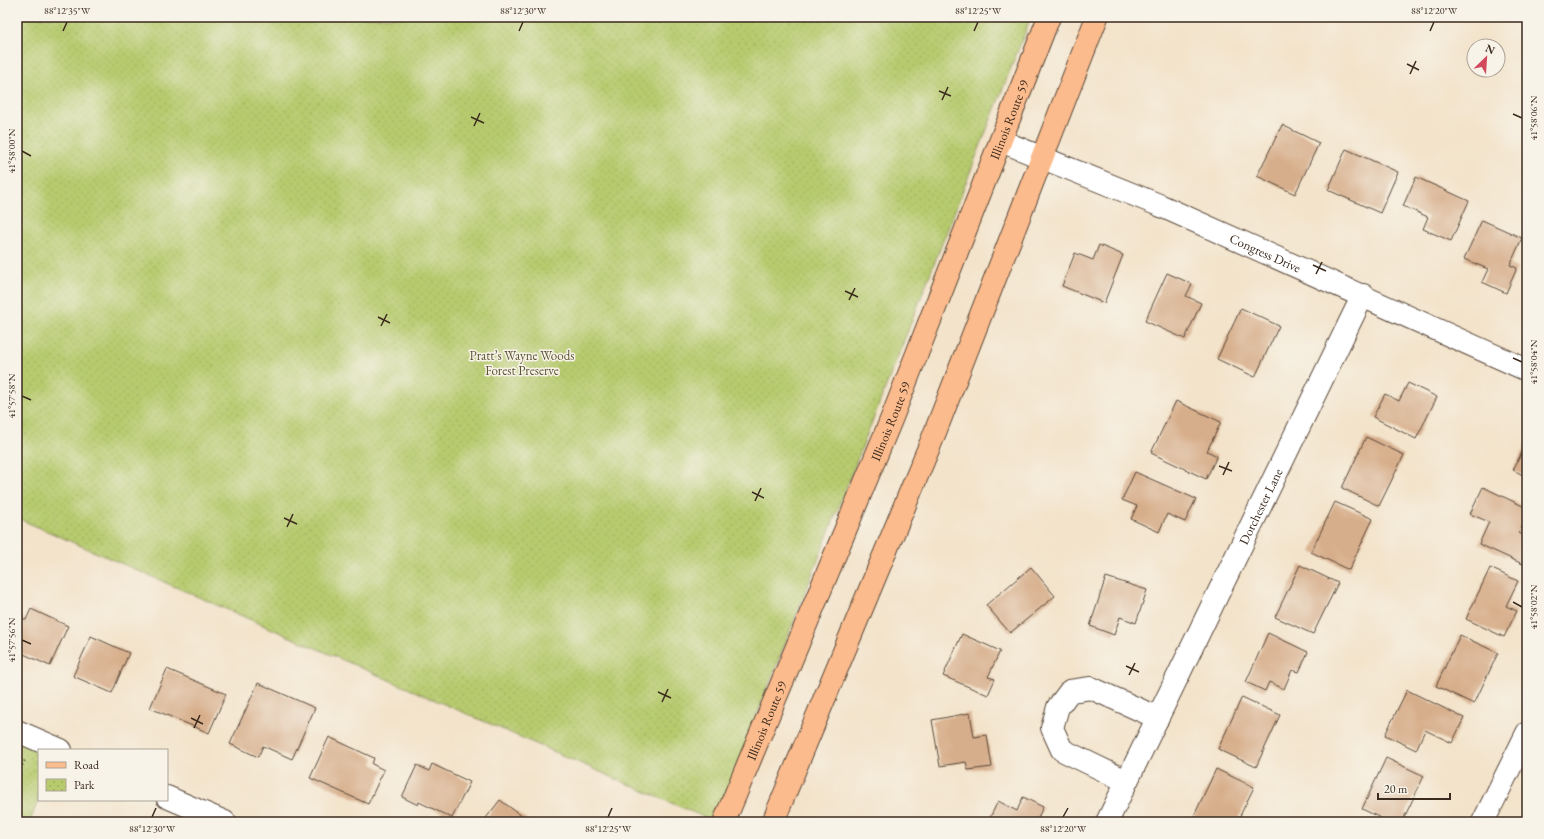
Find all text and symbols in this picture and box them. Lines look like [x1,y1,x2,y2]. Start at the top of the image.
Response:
text: 88°12'35"W [44,4,91,17]
text: 88°12'30"W [500,4,547,17]
text: 88°12'25"W [955,4,1002,17]
text: 88°12'20"W [1411,4,1458,17]
north arrow [1466,38,1506,78]
text: N [1483,41,1497,57]
street label: Illinois Route 59 [986,77,1032,162]
text: 41°58'06"N [1527,95,1540,140]
text: 41°58'00"N [5,128,18,173]
street label: Congress Drive [1227,229,1304,276]
text: 41°58'04"N [1527,339,1540,384]
park label: Pratt’s Wayne Woods Forest Preserve [470,347,574,379]
text: 41°57'58"N [5,373,18,418]
street label: Illinois Route 59 [867,378,914,463]
street label: Dorchester Lane [1235,465,1286,547]
text: 41°58'02"N [1527,584,1540,629]
text: 41°57'56"N [5,617,18,662]
street label: Illinois Route 59 [742,678,790,762]
legend [38,749,168,801]
text: Road [74,757,100,773]
scale bar [1378,775,1450,801]
text: Park [74,777,95,793]
text: 20 m [1384,781,1408,797]
text: 88°12'30"W [129,822,176,835]
text: 88°12'25"W [585,822,632,835]
text: 88°12'20"W [1040,822,1087,835]

